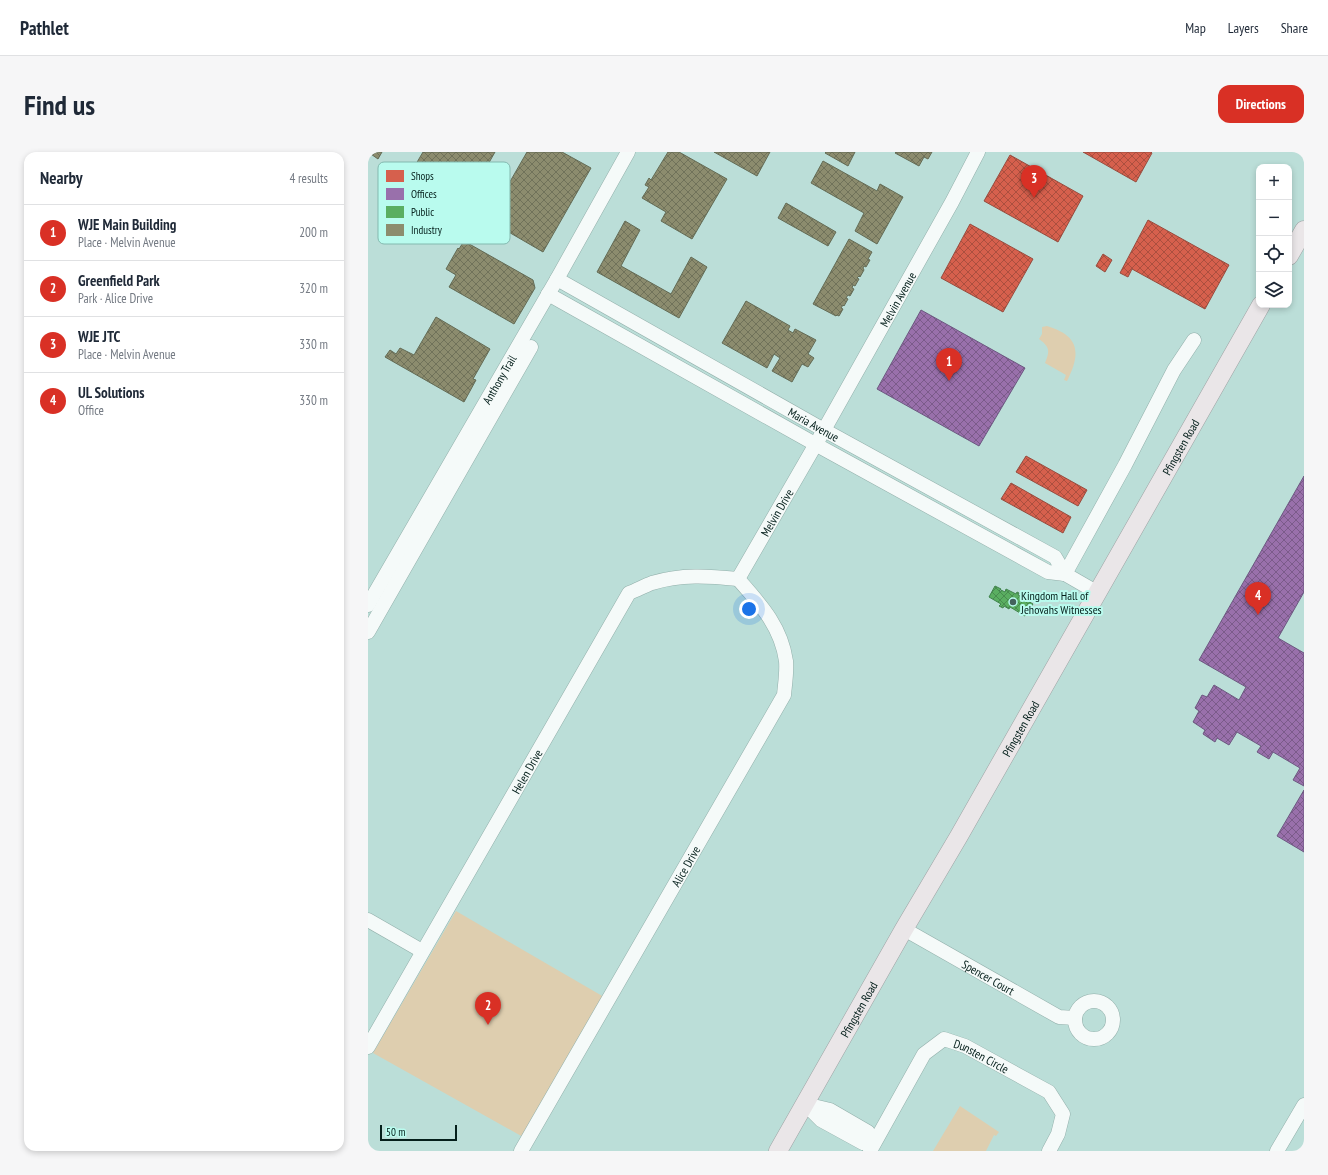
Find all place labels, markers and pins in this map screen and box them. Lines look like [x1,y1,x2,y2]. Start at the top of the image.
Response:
pin: 3 [1021,165,1047,198]
pin: 1 [936,348,962,381]
pin: 4 [1245,582,1271,615]
place label: Kingdom Hall of Jehovahs Witnesses [1020,588,1102,617]
marker: Kingdom Hall of Jehovahs Witnesses [1008,597,1018,607]
pin: 2 [475,992,501,1025]

